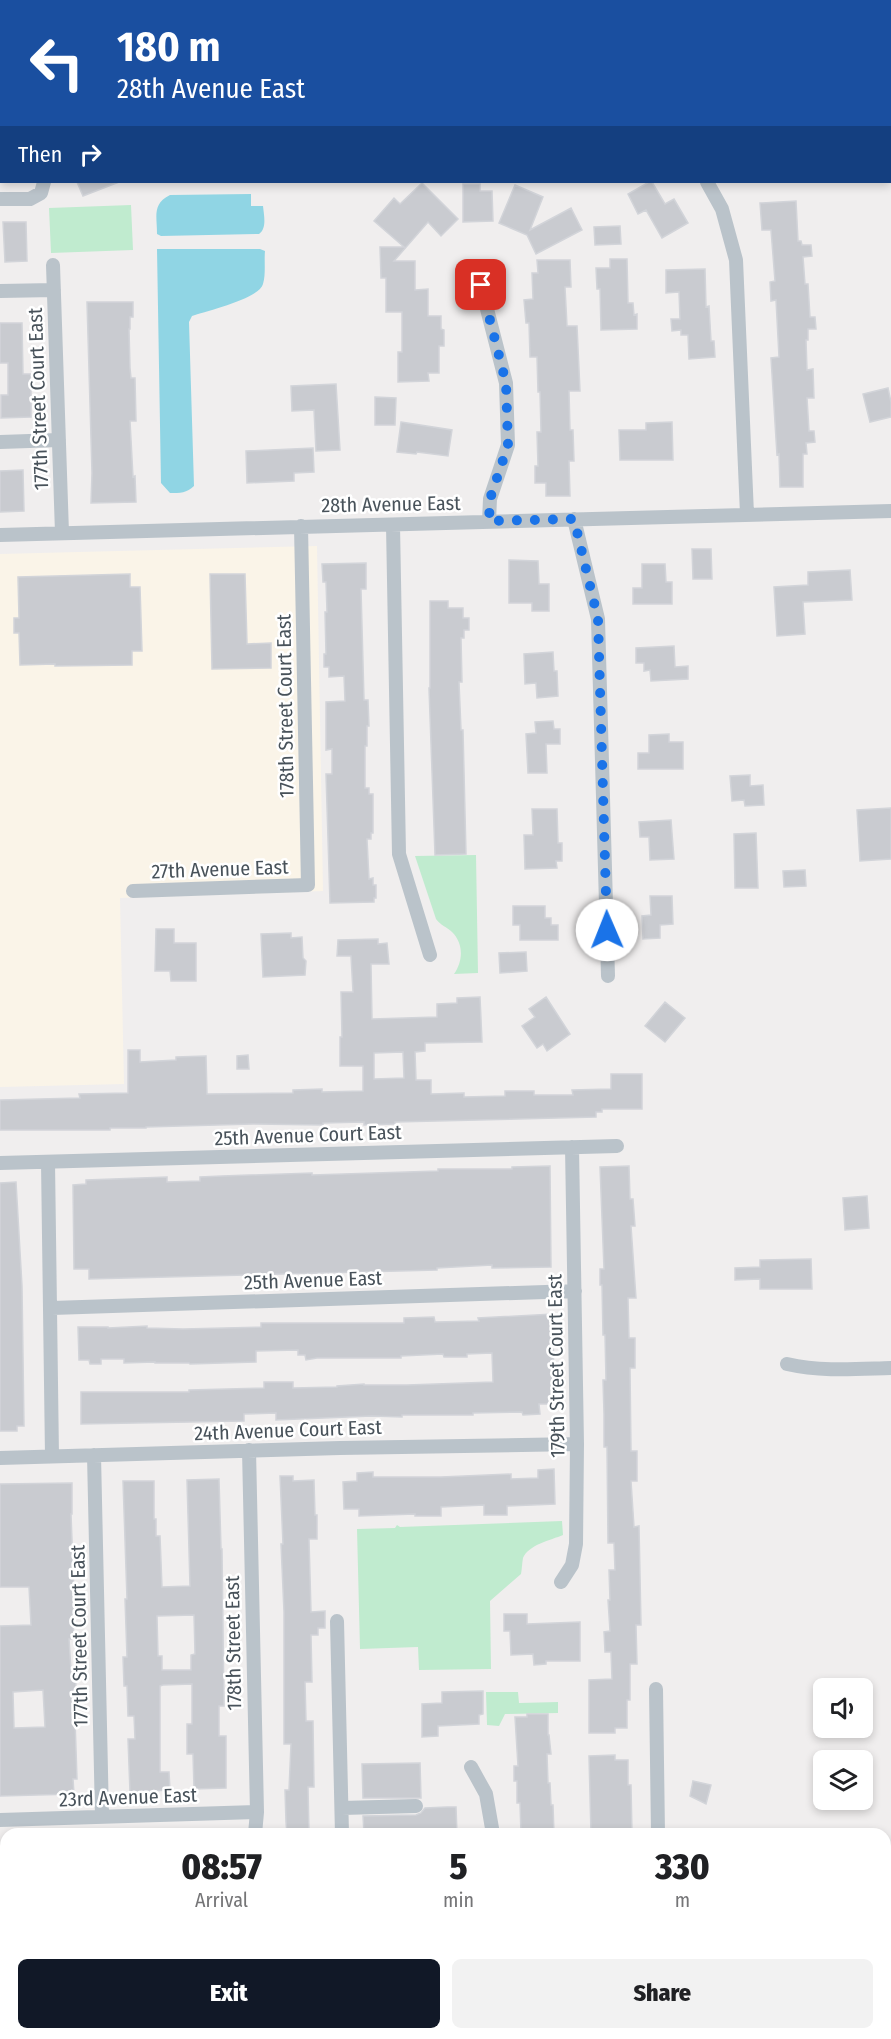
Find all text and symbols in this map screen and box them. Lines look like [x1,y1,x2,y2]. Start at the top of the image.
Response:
text: 180 m [117,22,221,72]
icon: left [18,24,96,102]
text: 28th Avenue East [117,73,305,105]
icon: right [74,138,107,171]
text: Then [18,141,62,168]
pin [455,259,506,310]
icon: arrive [464,268,497,301]
street label: 177th Street Court East [23,307,53,491]
street label: 28th Avenue East [321,491,461,517]
street label: 178th Street Court East [271,613,299,798]
street label: 27th Avenue East [151,855,289,883]
position arrow [575,898,639,962]
street label: 25th Avenue Court East [214,1120,402,1150]
street label: 25th Avenue East [243,1266,383,1294]
street label: 179th Street Court East [542,1273,570,1458]
street label: 24th Avenue Court East [194,1415,383,1445]
street label: 177th Street Court East [65,1544,93,1727]
street label: 178th Street East [220,1575,246,1711]
map controls [813,1678,873,1810]
button: sound [813,1678,873,1738]
button: layers [813,1750,873,1810]
street label: 23rd Avenue East [58,1783,198,1811]
text: 08:57 [181,1845,262,1889]
text: 5 [450,1845,468,1889]
text: 330 [655,1845,710,1889]
text: Arrival [195,1888,248,1912]
text: min [443,1888,474,1912]
text: m [675,1888,690,1912]
button: Exit [18,1959,440,2028]
button: Share [452,1959,873,2028]

